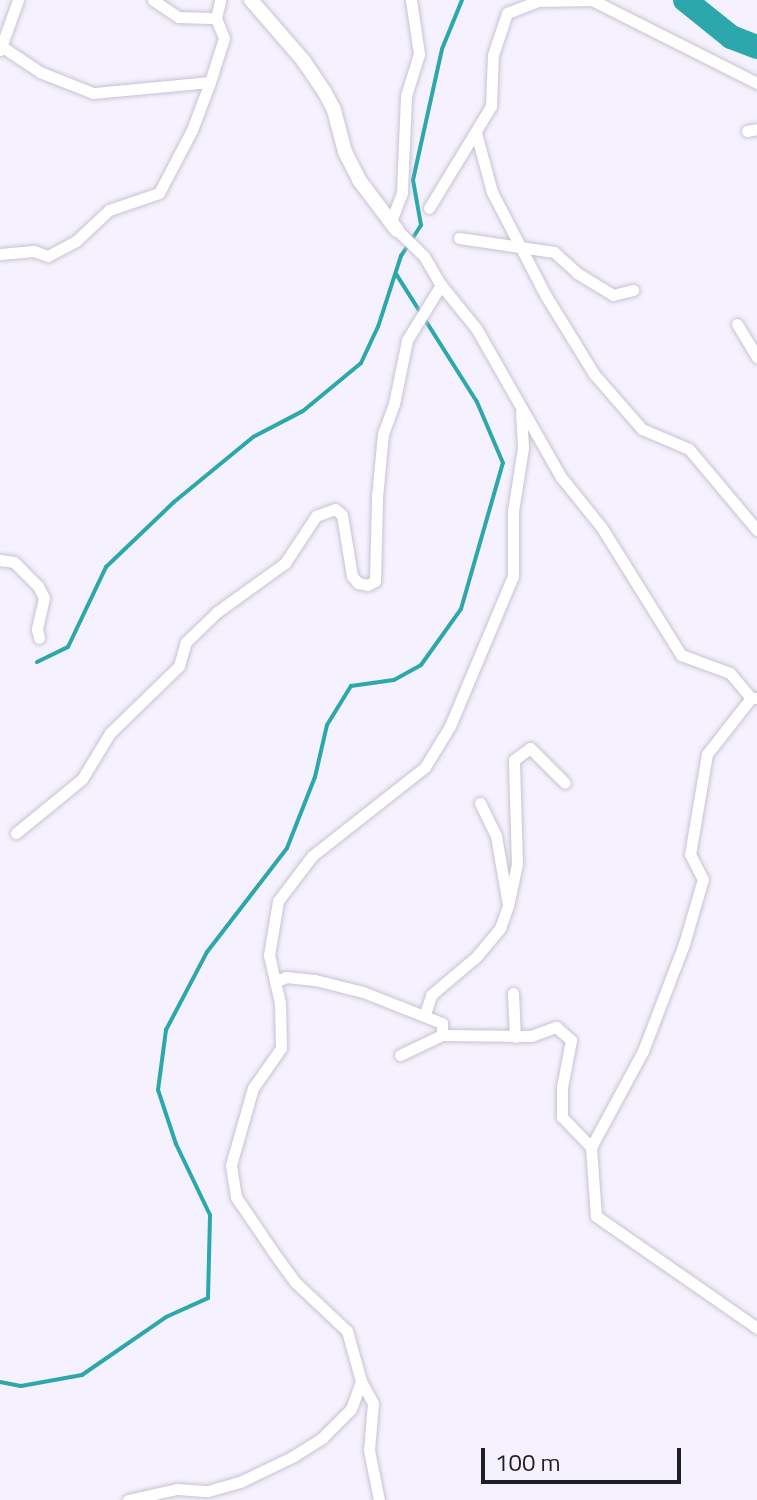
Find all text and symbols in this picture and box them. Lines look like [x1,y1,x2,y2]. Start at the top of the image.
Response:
scale bar [485,1432,685,1482]
text: 100 m [495,1444,561,1480]

